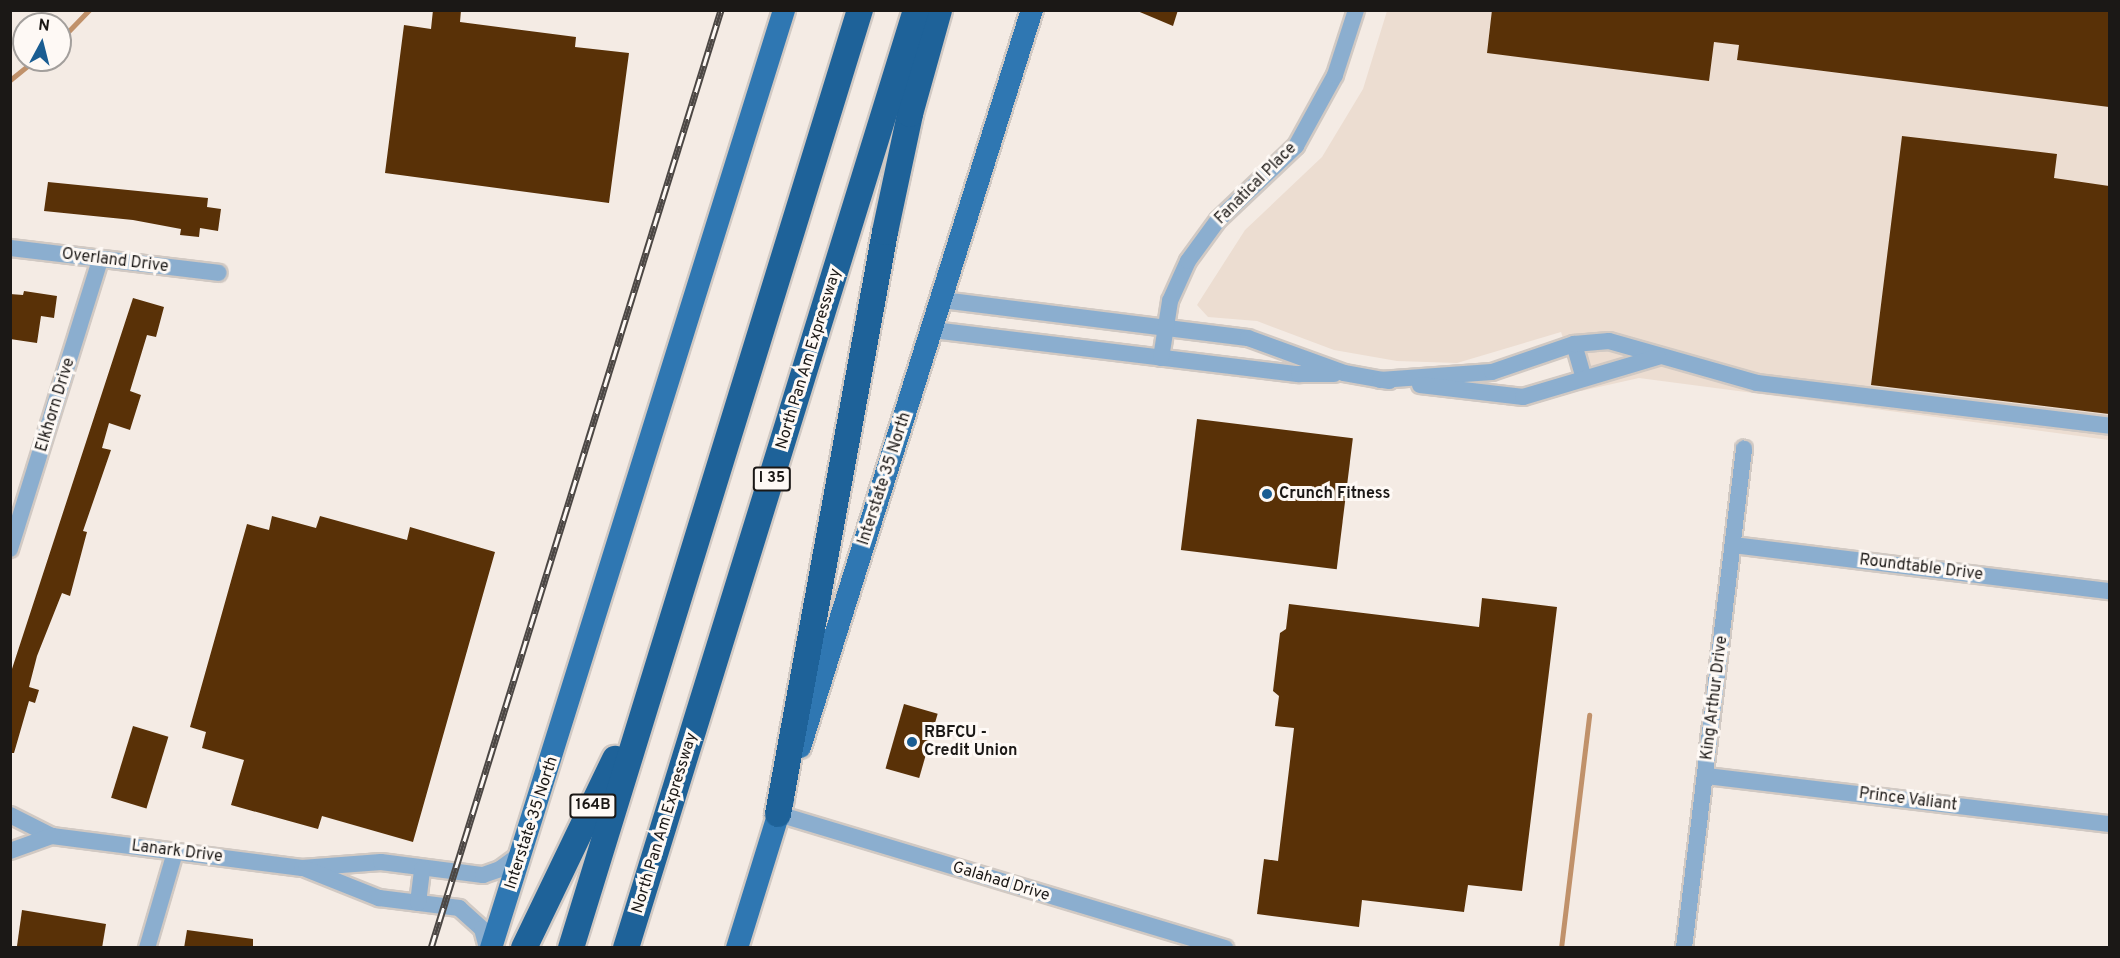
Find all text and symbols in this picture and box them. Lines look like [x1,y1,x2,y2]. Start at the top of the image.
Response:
north arrow [12,12,72,72]
text: N [37,15,51,37]
street label: Fanatical Place [1211,139,1301,229]
street label: Overland Drive [61,245,169,277]
street label: North Pan Am Expressway [772,266,846,452]
street label: Elkhorn Drive [33,356,79,454]
street label: Interstate 35 North [854,410,916,548]
road number: I 35 [752,467,792,491]
place label: Crunch Fitness [1279,484,1390,504]
marker: Crunch Fitness [1260,487,1274,501]
street label: Roundtable Drive [1858,551,1984,585]
street label: King Arthur Drive [1698,634,1732,762]
place label: RBFCU - Credit Union [924,723,1017,761]
street label: North Pan Am Expressway [628,730,702,916]
marker: RBFCU - Credit Union [905,735,919,749]
street label: Interstate 35 North [501,754,563,892]
street label: Prince Valiant [1857,784,1959,816]
road number: 164B [569,794,617,818]
street label: Lanark Drive [130,837,224,867]
street label: Galahad Drive [950,858,1052,906]

